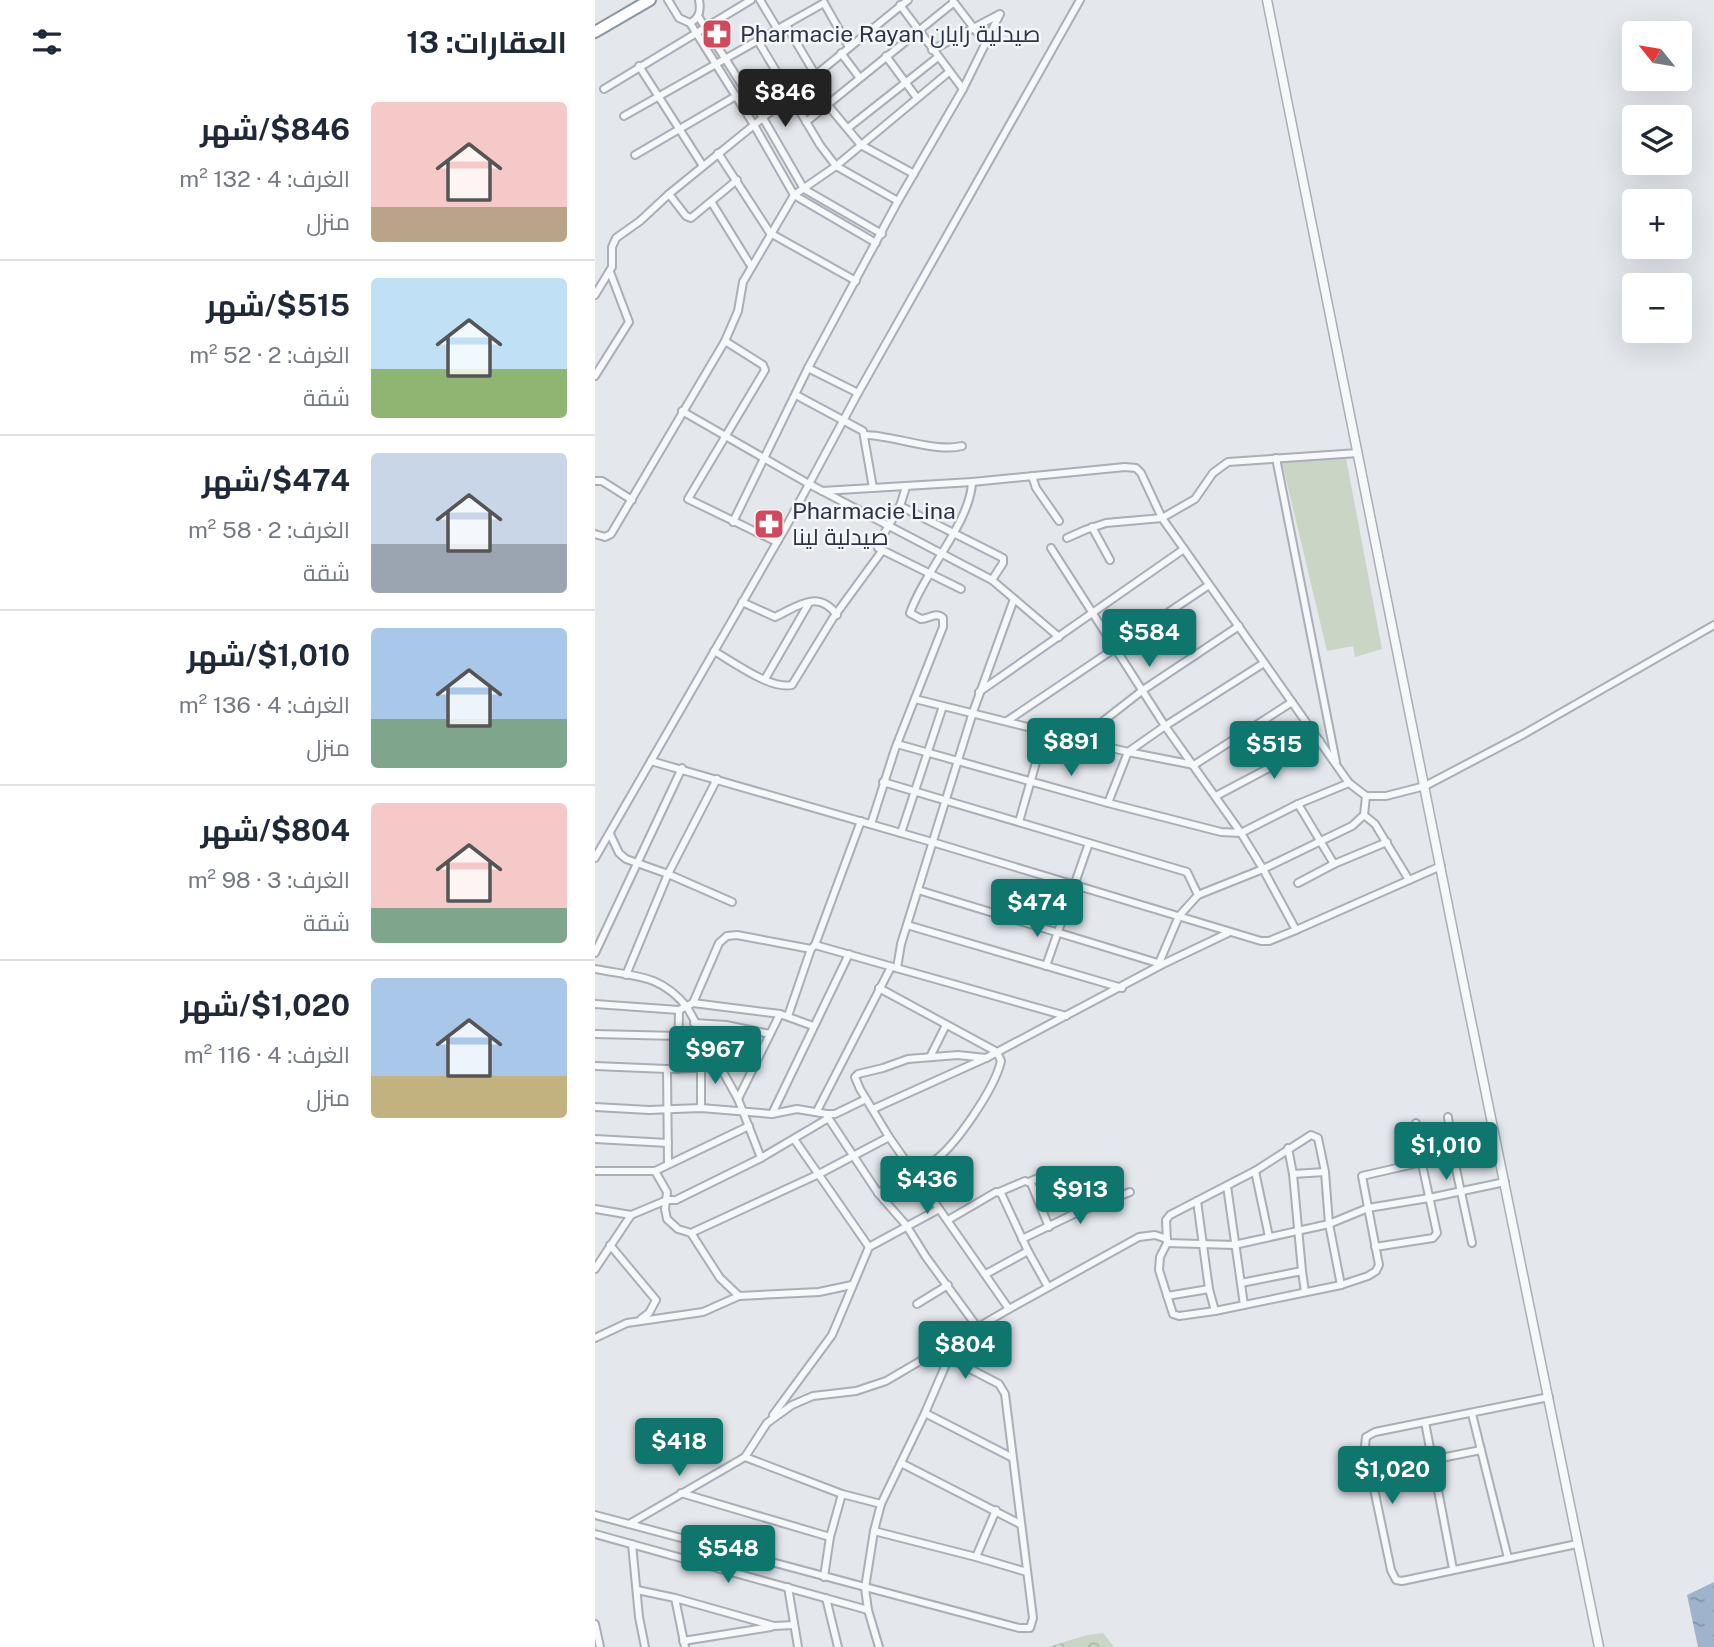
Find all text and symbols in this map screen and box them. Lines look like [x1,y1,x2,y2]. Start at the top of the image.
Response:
pharmacy icon: Pharmacie Rayan صيدلية رايان [700,17,734,51]
place label: Pharmacie Rayan صيدلية رايان [740,20,1040,48]
north arrow [1622,21,1692,91]
map controls [1622,21,1692,343]
icon: filters [28,23,66,61]
text: العقارات: 13 [406,24,567,60]
pin: $846 [744,69,826,129]
text: $846 [754,78,816,105]
button: layers [1622,105,1692,175]
text: $846/شهر [200,111,350,147]
icon: home [427,130,511,214]
text: الغرف: 4 · 132 m² [179,165,350,192]
button: + [1622,189,1692,259]
text: منزل [306,208,350,235]
button: − [1622,273,1692,343]
text: $515/شهر [206,287,350,323]
icon: home [427,306,511,390]
text: الغرف: 2 · 52 m² [189,341,350,368]
text: شقة [303,384,350,411]
text: $474/شهر [202,462,350,498]
icon: home [427,481,511,565]
place label: Pharmacie Lina صيدلية لينا [792,497,956,550]
pharmacy icon: Pharmacie Lina صيدلية لينا [752,507,786,541]
text: الغرف: 2 · 58 m² [188,516,350,543]
text: شقة [303,559,350,586]
pin: $584 [1108,610,1190,669]
text: $584 [1118,618,1180,645]
text: $1,010/شهر [187,637,350,673]
icon: home [427,656,511,740]
text: الغرف: 4 · 136 m² [179,691,350,718]
pin: $891 [1030,718,1112,778]
pin: $515 [1233,722,1315,781]
text: $891 [1043,727,1099,754]
text: $515 [1246,730,1302,757]
text: منزل [306,734,350,761]
text: $804/شهر [201,812,350,848]
icon: home [427,831,511,915]
text: الغرف: 3 · 98 m² [188,866,350,893]
pin: $474 [996,880,1078,939]
text: $474 [1007,888,1067,915]
text: شقة [303,909,350,936]
text: $1,020/شهر [181,987,350,1023]
icon: home [427,1006,511,1090]
pin: $967 [674,1026,756,1086]
text: $967 [685,1035,745,1062]
text: الغرف: 4 · 116 m² [184,1041,350,1068]
text: منزل [306,1084,350,1111]
pin: $1,010 [1389,1122,1503,1182]
text: $1,010 [1410,1131,1482,1158]
pin: $436 [886,1156,968,1216]
text: $436 [896,1165,958,1192]
pin: $913 [1039,1166,1121,1226]
text: $913 [1052,1175,1108,1202]
pin: $804 [924,1322,1006,1381]
text: $804 [935,1330,995,1357]
pin: $418 [638,1418,720,1478]
text: $418 [651,1427,707,1454]
pin: $1,020 [1335,1446,1449,1506]
text: $1,020 [1354,1455,1430,1482]
pin: $548 [687,1526,769,1585]
text: $548 [697,1534,759,1561]

